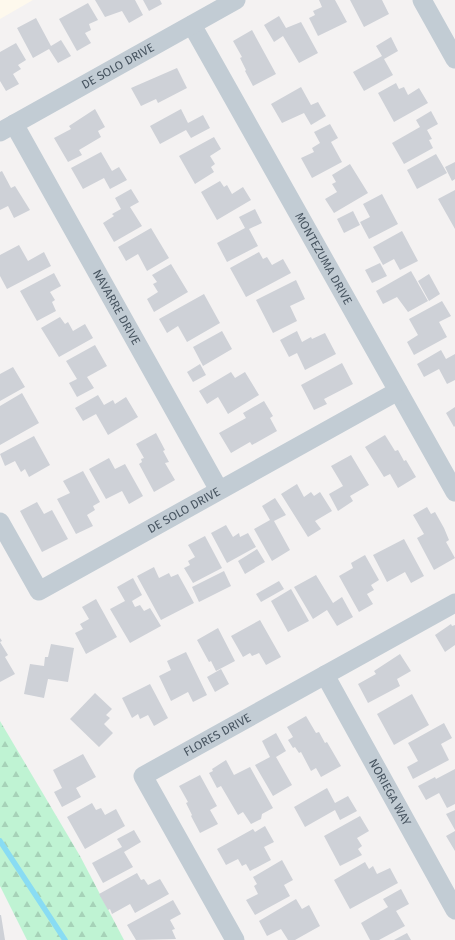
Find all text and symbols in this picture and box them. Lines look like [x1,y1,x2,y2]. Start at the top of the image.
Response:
street label: DE SOLO DRIVE [79,40,156,92]
street label: MONTEZUMA DRIVE [292,210,355,307]
street label: NAVARRE DRIVE [90,267,143,347]
street label: DE SOLO DRIVE [145,485,222,536]
street label: FLORES DRIVE [181,711,253,759]
street label: NORIEGA WAY [366,756,414,828]

